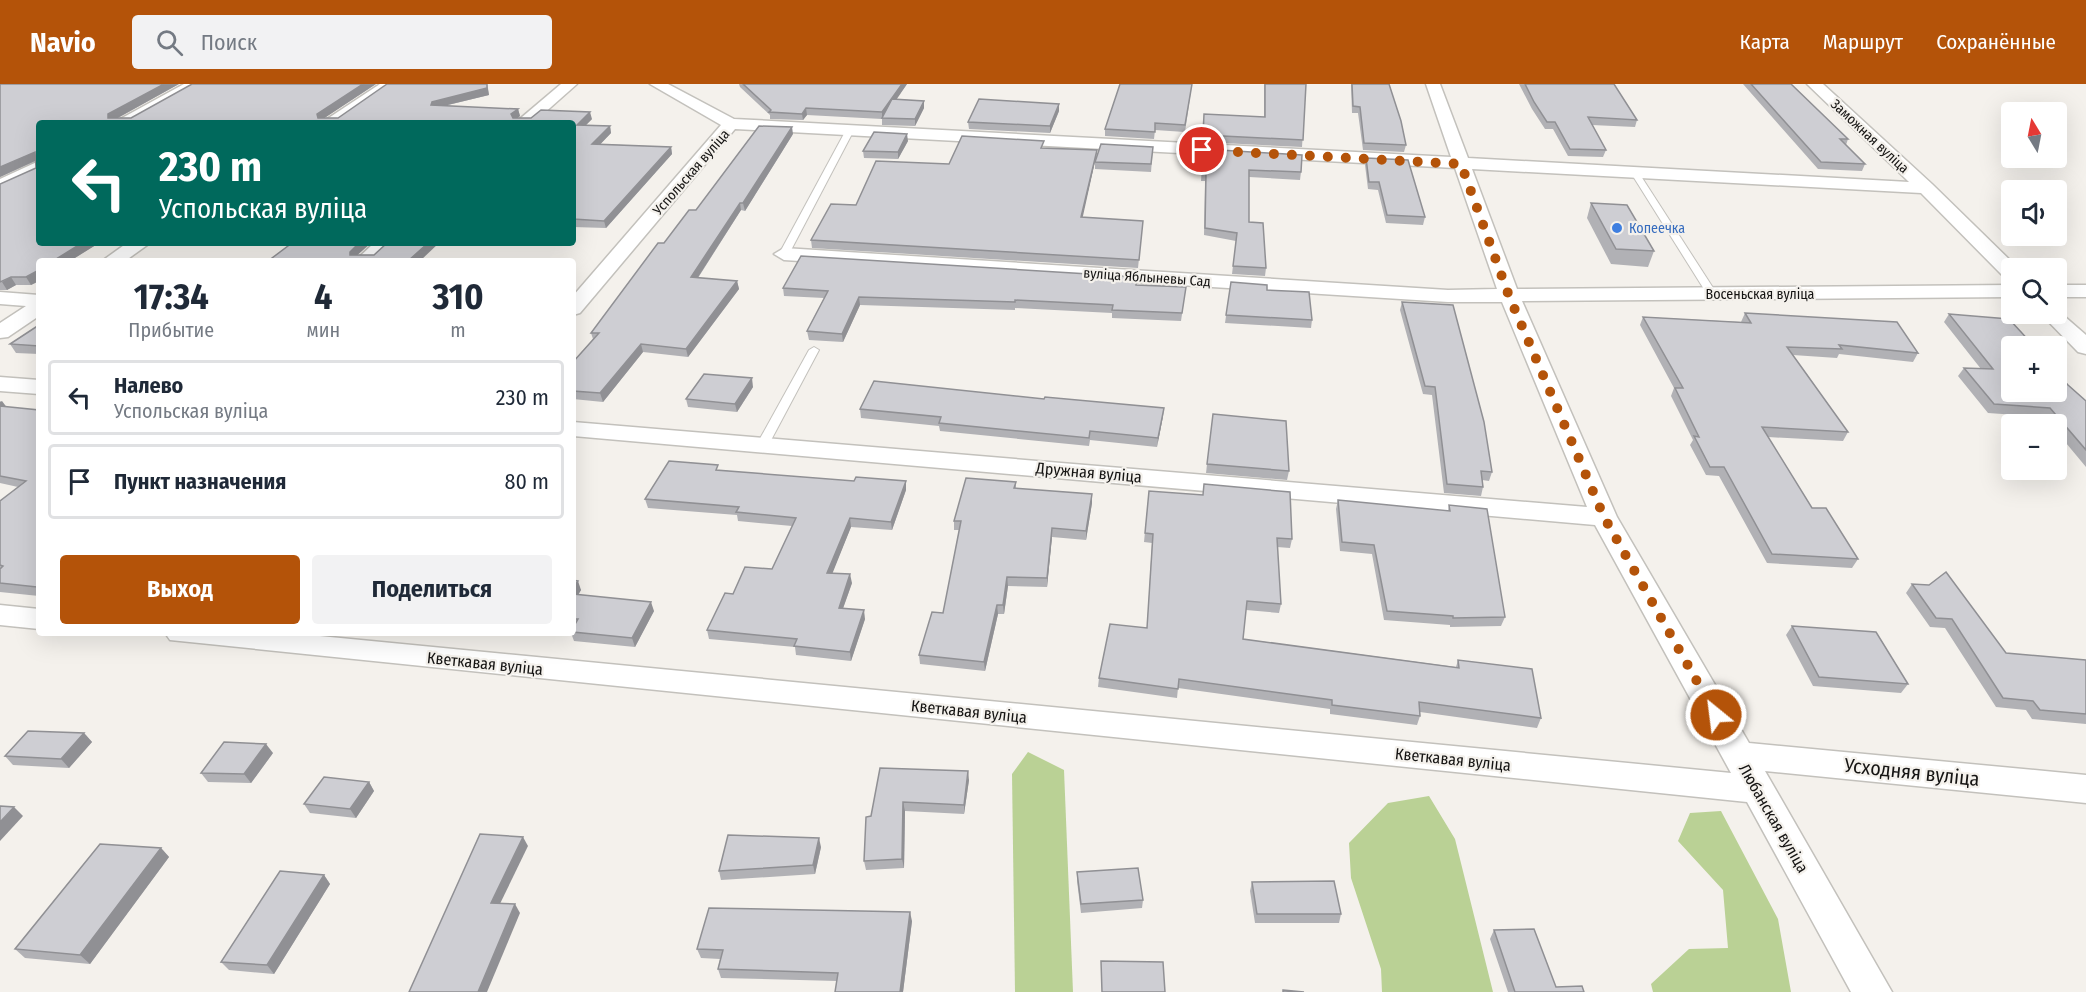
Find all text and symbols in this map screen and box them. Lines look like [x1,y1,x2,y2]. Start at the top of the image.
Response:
search box [132,15,552,69]
text: Navio [30,26,96,59]
icon: search [153,26,186,59]
text: Поиск [201,29,257,56]
text: Карта [1740,29,1790,55]
text: Маршрут [1823,29,1903,55]
text: Сохранённые [1936,29,2056,55]
street label: Заможная вуліца [1827,96,1912,177]
north arrow [2001,102,2067,168]
map controls [2001,102,2067,480]
pin [1176,124,1227,175]
street label: Успольская вуліца [649,126,733,219]
icon: arrive [1185,133,1218,166]
text: 230 m [159,142,262,192]
icon: left [60,144,138,222]
button: sound [2001,180,2067,246]
text: Успольская вуліца [159,193,367,225]
place label: Копеечка [1629,220,1685,237]
marker: Копеечка [1610,221,1624,235]
button: search [2001,258,2067,324]
street label: вуліца Яблыневы Сад [1083,265,1211,290]
text: 17:34 [134,275,209,319]
text: 4 [314,275,333,319]
text: 310 [432,275,484,319]
street label: Восеньская вуліца [1706,286,1815,303]
text: Прибытие [128,318,214,342]
text: мин [307,318,340,342]
text: m [450,318,466,342]
button: + [2001,336,2067,402]
text: Налево [114,372,183,399]
icon: left [63,381,96,414]
text: 230 m [496,384,549,411]
text: Успольская вуліца [114,399,268,423]
button: − [2001,414,2067,480]
street label: Дружная вуліца [1034,458,1143,487]
icon: arrive [63,465,96,498]
text: Пункт назначения [114,468,286,495]
text: 80 m [504,468,549,495]
button: Выход [60,555,300,624]
button: Поделиться [312,555,552,624]
street label: Кветкавая вуліца [426,648,544,679]
position arrow [1684,683,1748,747]
street label: Кветкавая вуліца [910,696,1028,727]
street label: Кветкавая вуліца [1394,744,1512,775]
street label: Усходняя вуліца [1842,753,1981,791]
street label: Любанская вуліца [1735,761,1812,876]

